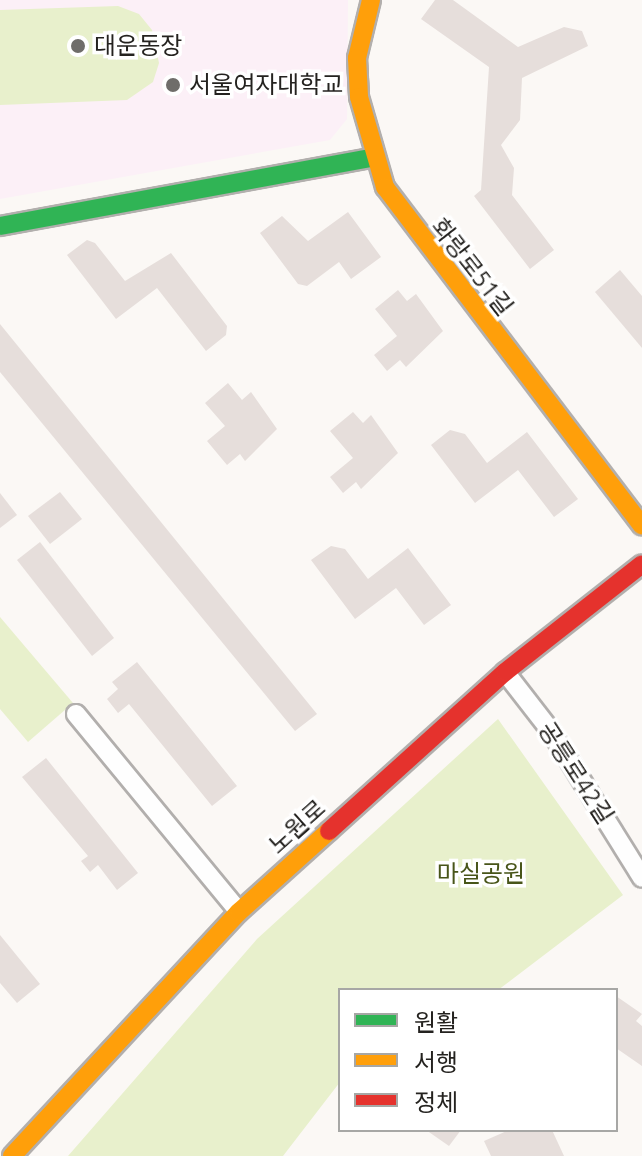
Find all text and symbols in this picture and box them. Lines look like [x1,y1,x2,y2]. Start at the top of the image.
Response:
place label: 대운동장 [94,32,182,60]
marker: 대운동장 [69,37,87,55]
place label: 서울여자대학교 [189,71,344,99]
marker: 서울여자대학교 [164,76,182,94]
street label: 화랑로51길 [425,213,519,321]
street label: 공릉로42길 [532,717,620,829]
street label: 노원로 [263,794,331,860]
park label: 마실공원 [437,860,525,888]
legend [338,988,618,1132]
text: 원활 [414,1009,458,1036]
text: 서행 [414,1049,458,1076]
text: 정체 [414,1089,458,1116]

